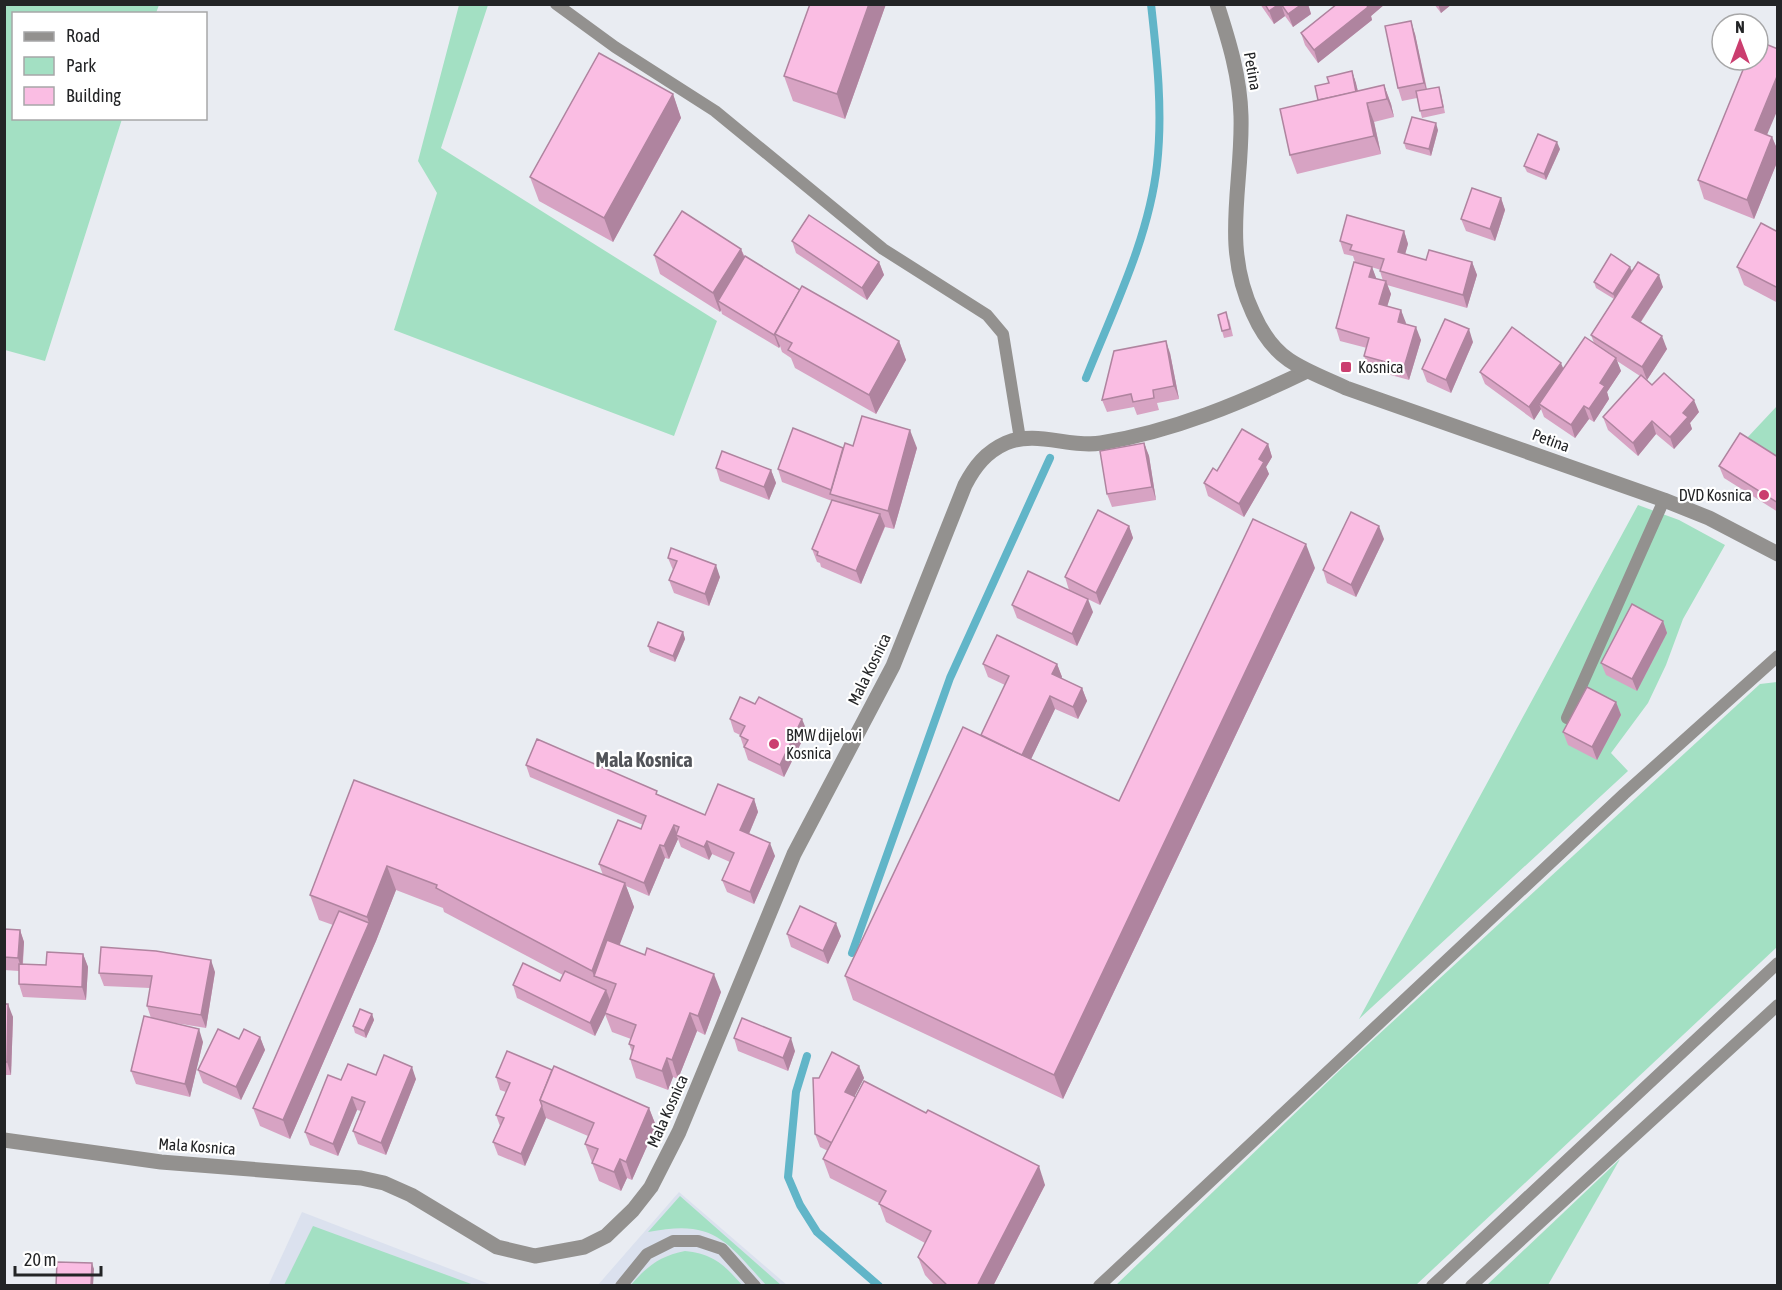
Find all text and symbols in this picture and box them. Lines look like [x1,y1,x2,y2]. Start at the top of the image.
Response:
legend [12,12,207,120]
north arrow [1710,12,1770,72]
text: N [1735,18,1745,36]
text: Road [66,25,100,46]
street label: Petina [1241,51,1265,91]
text: Park [66,55,96,76]
text: Building [66,85,121,106]
place label: Kosnica [1358,358,1404,376]
marker: Kosnica [1339,360,1353,374]
street label: Petina [1530,425,1572,455]
place label: DVD Kosnica [1679,486,1752,504]
marker: DVD Kosnica [1757,488,1771,502]
street label: Mala Kosnica [844,630,894,708]
place label: BMW dijelovi Kosnica [786,726,862,762]
marker: BMW dijelovi Kosnica [767,737,781,751]
district label: Mala Kosnica [596,748,692,771]
street label: Mala Kosnica [643,1072,691,1150]
street label: Mala Kosnica [158,1134,236,1158]
scale bar [15,1239,100,1277]
text: 20 m [24,1249,56,1270]

